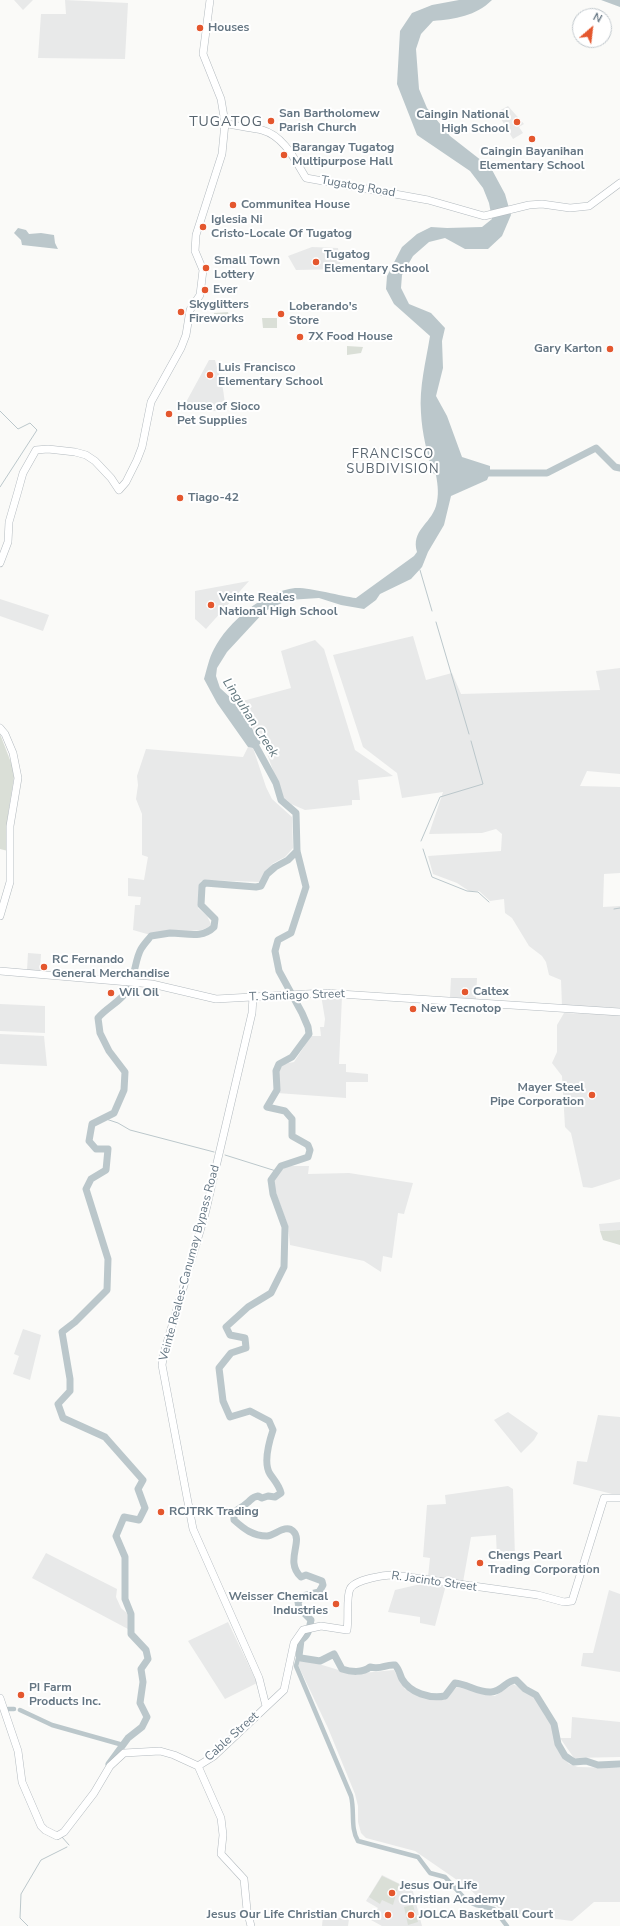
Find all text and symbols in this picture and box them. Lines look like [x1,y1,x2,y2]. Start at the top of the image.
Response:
north arrow [572,8,612,48]
text: N [590,9,605,26]
place label: Houses [208,21,249,35]
marker: Houses [195,23,205,33]
place label: San Bartholomew Parish Church [279,107,380,135]
place label: Caingin National High School [416,108,509,136]
district label: TUGATOG [189,115,263,131]
marker: San Bartholomew Parish Church [266,116,276,126]
marker: Caingin National High School [512,117,522,127]
marker: Caingin Bayanihan Elementary School [527,134,537,144]
place label: Barangay Tugatog Multipurpose Hall [292,141,394,169]
place label: Caingin Bayanihan Elementary School [479,145,585,173]
marker: Barangay Tugatog Multipurpose Hall [279,150,289,160]
street label: Tugatog Road [320,173,396,201]
place label: Communitea House [241,198,350,212]
marker: Communitea House [228,200,238,210]
place label: Iglesia Ni Cristo-Locale Of Tugatog [211,213,352,241]
marker: Iglesia Ni Cristo-Locale Of Tugatog [198,222,208,232]
place label: Tugatog Elementary School [324,248,429,276]
place label: Small Town Lottery [214,254,280,282]
marker: Tugatog Elementary School [311,257,321,267]
marker: Small Town Lottery [201,263,211,273]
place label: Ever [213,283,237,297]
marker: Ever [200,285,210,295]
place label: Skyglitters Fireworks [189,298,249,326]
place label: Loberando's Store [289,300,357,328]
marker: Skyglitters Fireworks [176,307,186,317]
marker: Loberando's Store [276,309,286,319]
place label: 7X Food House [308,330,393,344]
marker: 7X Food House [295,332,305,342]
place label: Gary Karton [534,342,602,356]
marker: Gary Karton [605,344,615,354]
place label: Luis Francisco Elementary School [218,361,323,389]
marker: Luis Francisco Elementary School [205,370,215,380]
place label: House of Sioco Pet Supplies [177,400,260,428]
marker: House of Sioco Pet Supplies [164,409,174,419]
district label: FRANCISCO SUBDIVISION [346,447,440,478]
place label: Tiago-42 [188,491,239,505]
marker: Tiago-42 [175,493,185,503]
place label: Veinte Reales National High School [219,591,338,619]
marker: Veinte Reales National High School [206,600,216,610]
water label: Linguhan Creek [219,676,281,760]
place label: RC Fernando General Merchandise [52,953,170,981]
marker: RC Fernando General Merchandise [39,962,49,972]
place label: Caltex [473,985,509,999]
place label: Wil Oil [119,986,159,1000]
street label: T. Santiago Street [249,987,345,1005]
marker: Caltex [460,987,470,997]
marker: Wil Oil [106,988,116,998]
place label: New Tecnotop [421,1002,501,1016]
marker: New Tecnotop [408,1004,418,1014]
place label: Mayer Steel Pipe Corporation [490,1081,584,1109]
marker: Mayer Steel Pipe Corporation [587,1090,597,1100]
street label: Veinte Reales-Canumay Bypass Road [157,1163,223,1363]
place label: RCJTRK Trading [169,1505,259,1519]
marker: RCJTRK Trading [156,1507,166,1517]
place label: Chengs Pearl Trading Corporation [488,1549,600,1577]
marker: Chengs Pearl Trading Corporation [475,1558,485,1568]
street label: R. Jacinto Street [390,1569,478,1595]
place label: Weisser Chemical Industries [228,1590,328,1618]
marker: Weisser Chemical Industries [331,1599,341,1609]
place label: PI Farm Products Inc. [29,1681,101,1709]
marker: PI Farm Products Inc. [16,1690,26,1700]
street label: Cable Street [202,1709,262,1765]
place label: Jesus Our Life Christian Academy [400,1879,505,1907]
marker: Jesus Our Life Christian Academy [387,1888,397,1898]
place label: Jesus Our Life Christian Church [207,1908,380,1922]
place label: JOLCA Basketball Court [419,1908,553,1922]
marker: Jesus Our Life Christian Church [383,1910,393,1920]
marker: JOLCA Basketball Court [406,1910,416,1920]

